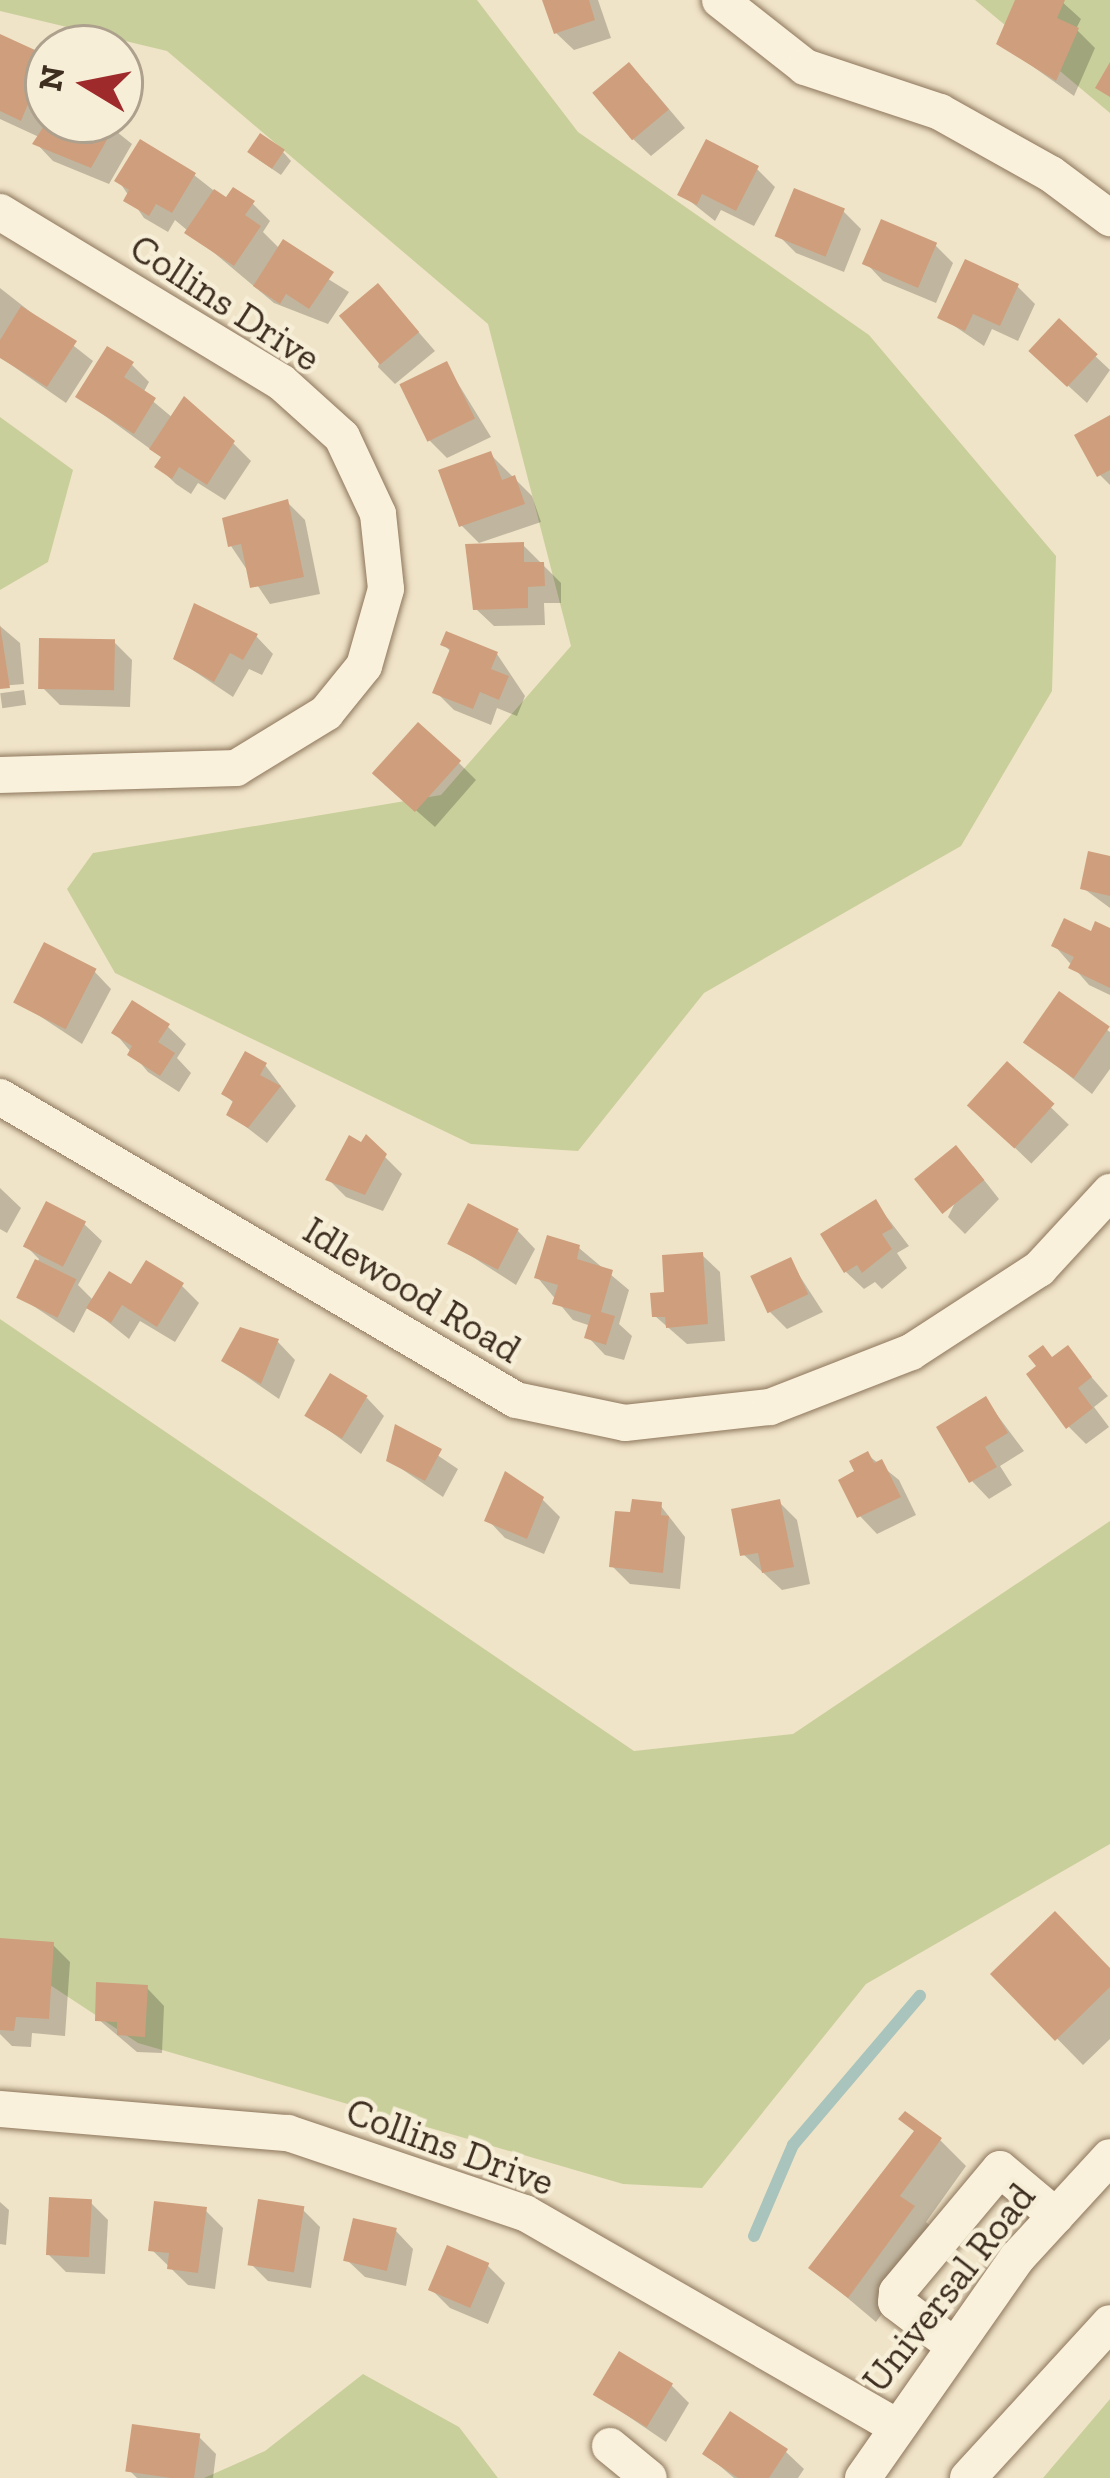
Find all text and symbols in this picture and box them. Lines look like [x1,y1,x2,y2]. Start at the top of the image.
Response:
north arrow [24,24,144,144]
text: N [30,62,72,94]
street label: Collins Drive [121,224,329,382]
street label: Idlewood Road [295,1207,529,1373]
street label: Collins Drive [340,2088,560,2206]
street label: Universal Road [853,2174,1045,2402]

